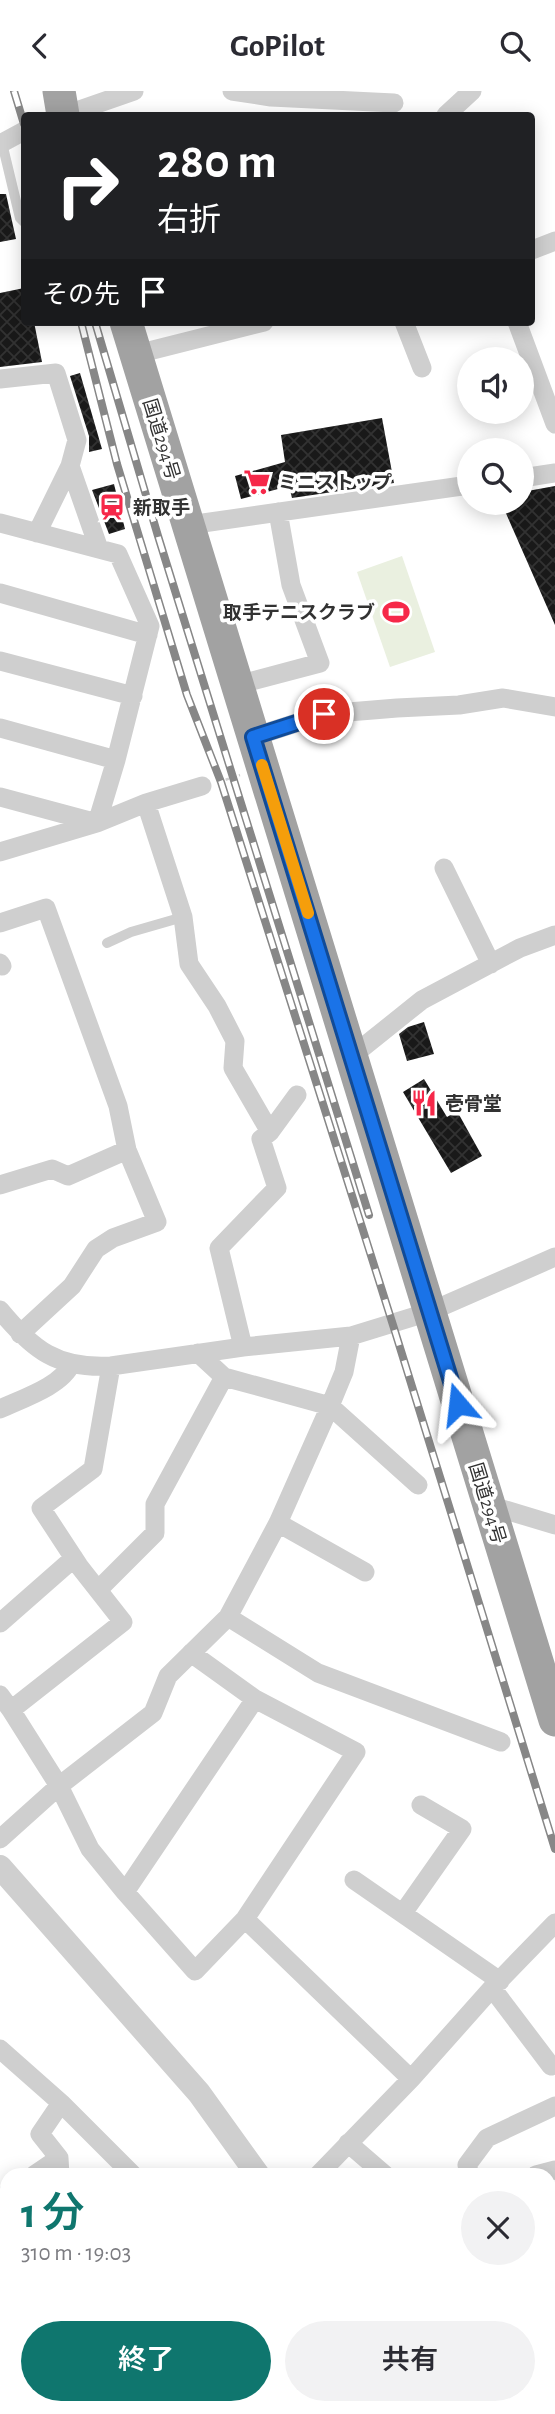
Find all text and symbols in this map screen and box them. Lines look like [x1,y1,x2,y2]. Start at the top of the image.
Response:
icon: back [21,27,59,65]
icon: search [496,27,534,65]
text: GoPilot [230,30,325,62]
text: 280 m [157,138,277,187]
icon: right [42,140,133,231]
text: 右折 [157,204,221,236]
icon: arrive [134,273,172,311]
text: その先 [42,282,120,308]
map controls [457,347,534,515]
button: sound [457,347,534,424]
street label: 国道294号 [139,396,183,482]
button: search [457,438,534,515]
supermarket icon: ミニストップ [242,467,272,497]
place label: ミニストップ [278,473,392,493]
station icon: 新取手 [97,492,127,522]
place label: 新取手 [133,497,190,518]
sports icon: 取手テニスクラブ [381,597,411,627]
place label: 取手テニスクラブ [223,602,375,623]
pin [294,684,354,744]
icon: arrive [305,695,343,733]
restaurant icon: 壱骨堂 [409,1088,439,1118]
place label: 壱骨堂 [445,1094,502,1114]
position arrow [421,1367,495,1441]
street label: 国道294号 [465,1460,509,1546]
button: close [461,2191,535,2265]
text: 1 分 [21,2193,84,2235]
text: 310 m · 19:03 [21,2242,131,2265]
button: 終了 [21,2321,271,2401]
button: 共有 [285,2321,535,2401]

